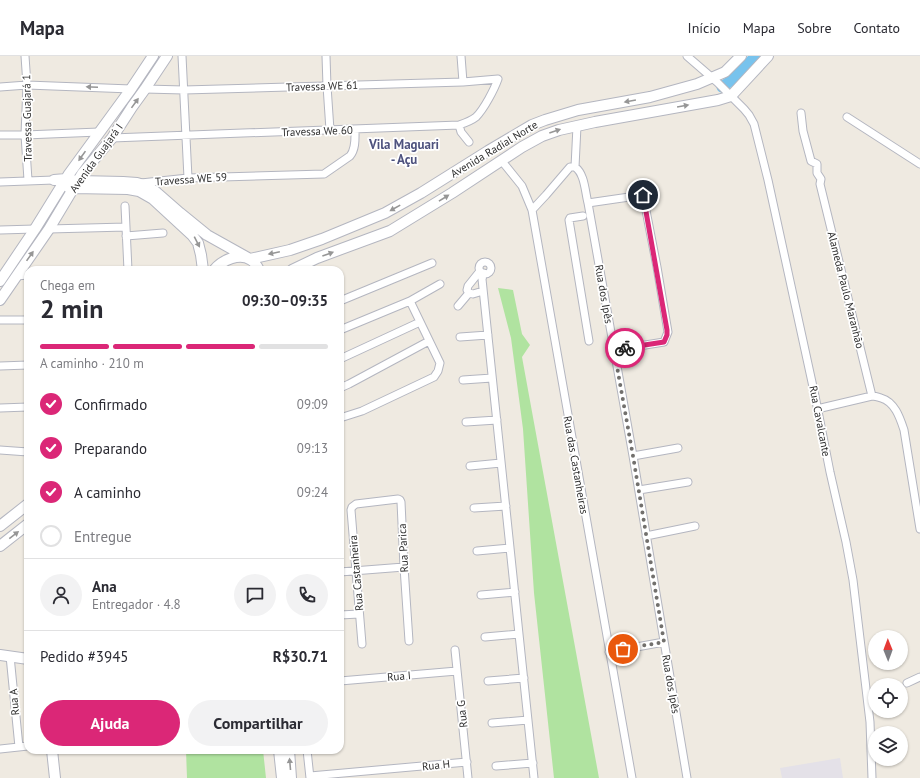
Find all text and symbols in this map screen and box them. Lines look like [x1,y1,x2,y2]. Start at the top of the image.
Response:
text: Mapa [20,16,64,40]
text: Início [688,19,721,37]
text: Mapa [743,19,775,37]
text: Sobre [797,19,832,37]
text: Contato [854,19,900,37]
street label: Travessa Guajará 1 [19,74,35,162]
street label: Travessa WE 61 [286,78,358,94]
one-way arrow [86,84,98,91]
one-way arrow [131,98,139,108]
one-way arrow [623,98,636,104]
one-way arrow [677,102,689,108]
street label: Avenida Radial Norte [448,117,540,181]
street label: Avenida Guajará I [66,121,126,195]
street label: Travessa We 60 [281,123,353,139]
one-way arrow [550,128,562,134]
district label: Vila Maguari - Açu [368,136,439,168]
one-way arrow [78,151,86,162]
street label: Travessa WE 59 [154,169,228,189]
pin [626,178,660,212]
icon: home [632,184,654,206]
one-way arrow [439,194,449,202]
one-way arrow [389,204,401,211]
street label: Alameda Paulo Maranhão [825,230,867,350]
one-way arrow [193,237,200,248]
one-way arrow [26,251,34,261]
one-way arrow [268,251,280,257]
one-way arrow [322,251,334,257]
street label: Rua dos Ipês [592,263,616,325]
text: Chega em [40,277,95,294]
text: 09:30–09:35 [242,291,328,310]
text: 2 min [40,292,103,325]
courier [605,328,645,368]
icon: bike [614,337,636,359]
text: A caminho · 210 m [40,355,144,372]
street label: Rua Cavalcante [806,384,834,458]
icon: check [40,393,62,415]
text: Confirmado [74,395,147,414]
text: 09:09 [297,396,328,413]
street label: Rua das Castanheiras [560,415,592,516]
icon: check [40,437,62,459]
text: Preparando [74,439,147,458]
text: 09:13 [297,440,328,457]
icon: check [40,481,62,503]
text: A caminho [74,483,141,502]
text: 09:24 [297,484,328,501]
street label: Rua Parica [395,523,411,573]
text: Entregue [74,527,132,546]
one-way arrow [9,531,19,539]
street label: Rua Castanheira [346,535,366,611]
button: person [40,574,82,616]
button: chat [234,574,276,616]
button: phone [286,574,328,616]
text: Ana [92,577,117,596]
text: Entregador · 4.8 [92,596,181,613]
north arrow [868,630,908,670]
map controls [868,630,908,766]
pin [606,632,640,666]
icon: bag [612,638,634,660]
text: Pedido #3945 [40,647,129,666]
text: R$30.71 [273,647,328,666]
street label: Rua dos Ipês [659,653,683,715]
street label: Rua I [386,668,412,684]
button: locate [868,678,908,718]
street label: Rua A [6,687,22,716]
street label: Rua G [454,699,470,728]
button: Ajuda [40,700,180,746]
button: Compartilhar [188,700,328,746]
button: layers [868,726,908,766]
street label: Rua H [421,757,451,773]
one-way arrow [287,758,293,770]

